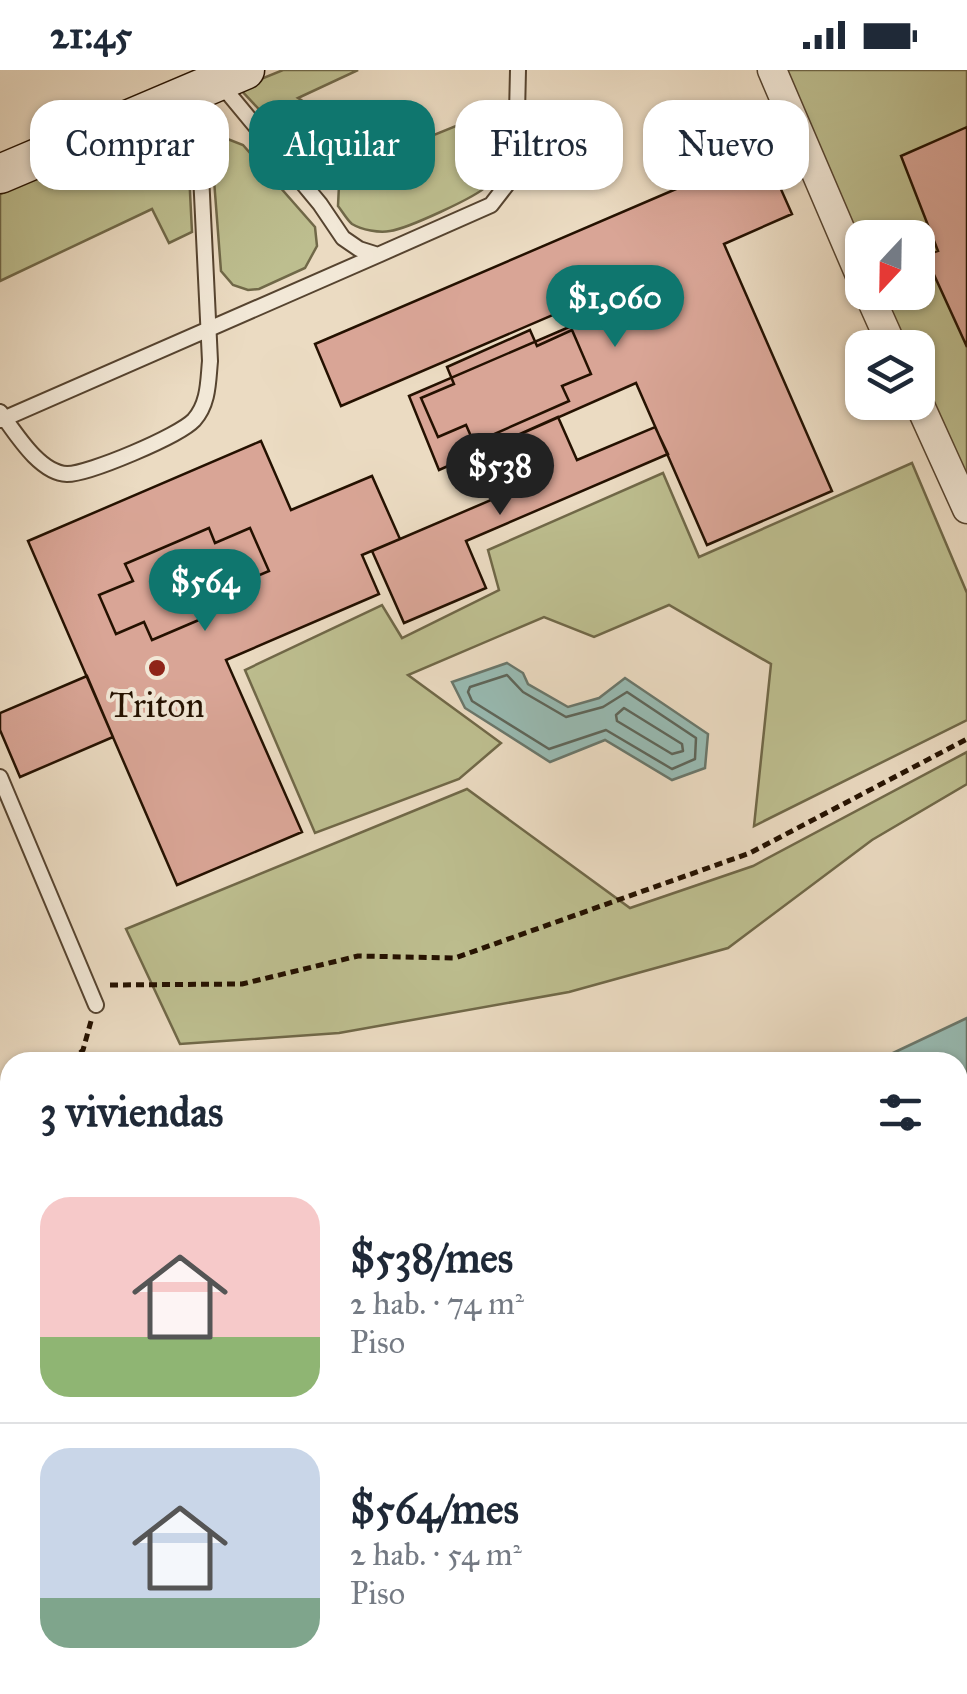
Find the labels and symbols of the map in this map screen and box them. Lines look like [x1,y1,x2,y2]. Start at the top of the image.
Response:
north arrow [845,220,935,310]
pin: $1,060 [534,265,696,350]
pin: $538 [441,433,559,518]
pin: $564 [146,549,264,634]
marker: Triton [146,657,168,679]
place label: Triton [110,684,205,727]

